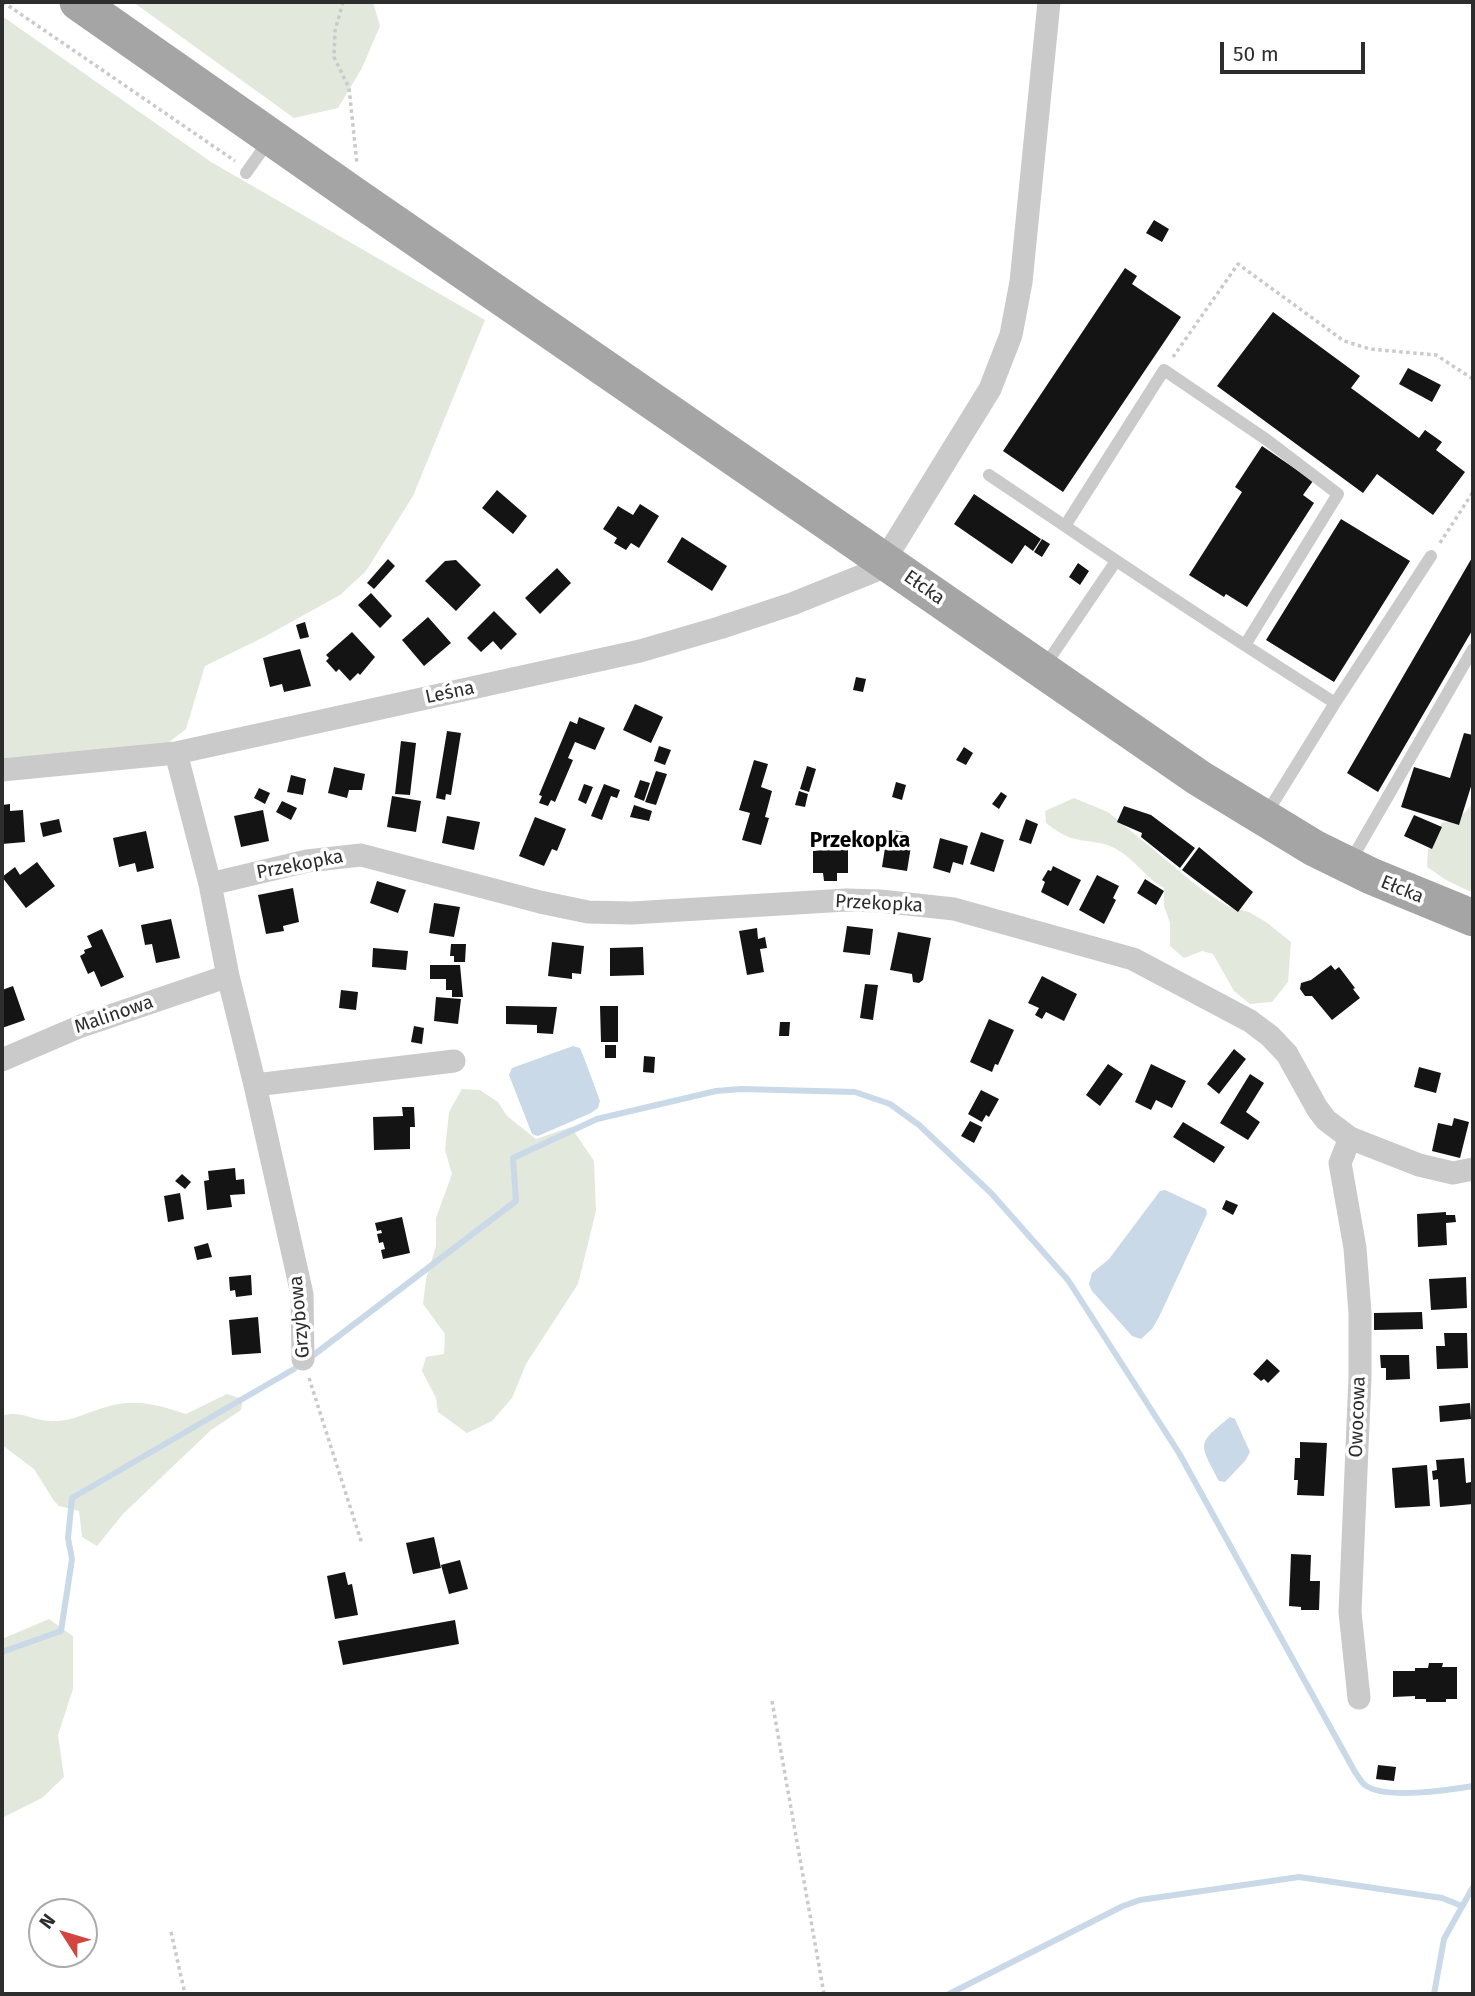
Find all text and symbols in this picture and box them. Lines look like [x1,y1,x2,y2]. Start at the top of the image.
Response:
scale bar [1223,28,1368,72]
text: 50 m [1233,41,1279,67]
street label: Ełcka [899,566,949,610]
street label: Leśna [423,677,477,709]
district label: Przekopka [810,828,910,854]
street label: Przekopka [255,845,345,885]
street label: Ełcka [1377,871,1427,909]
street label: Przekopka [834,890,924,918]
street label: Malinowa [72,991,156,1039]
street label: Grzybowa [285,1275,315,1359]
street label: Owocowa [1345,1376,1371,1458]
north arrow [28,1898,98,1968]
text: N [34,1909,60,1933]

